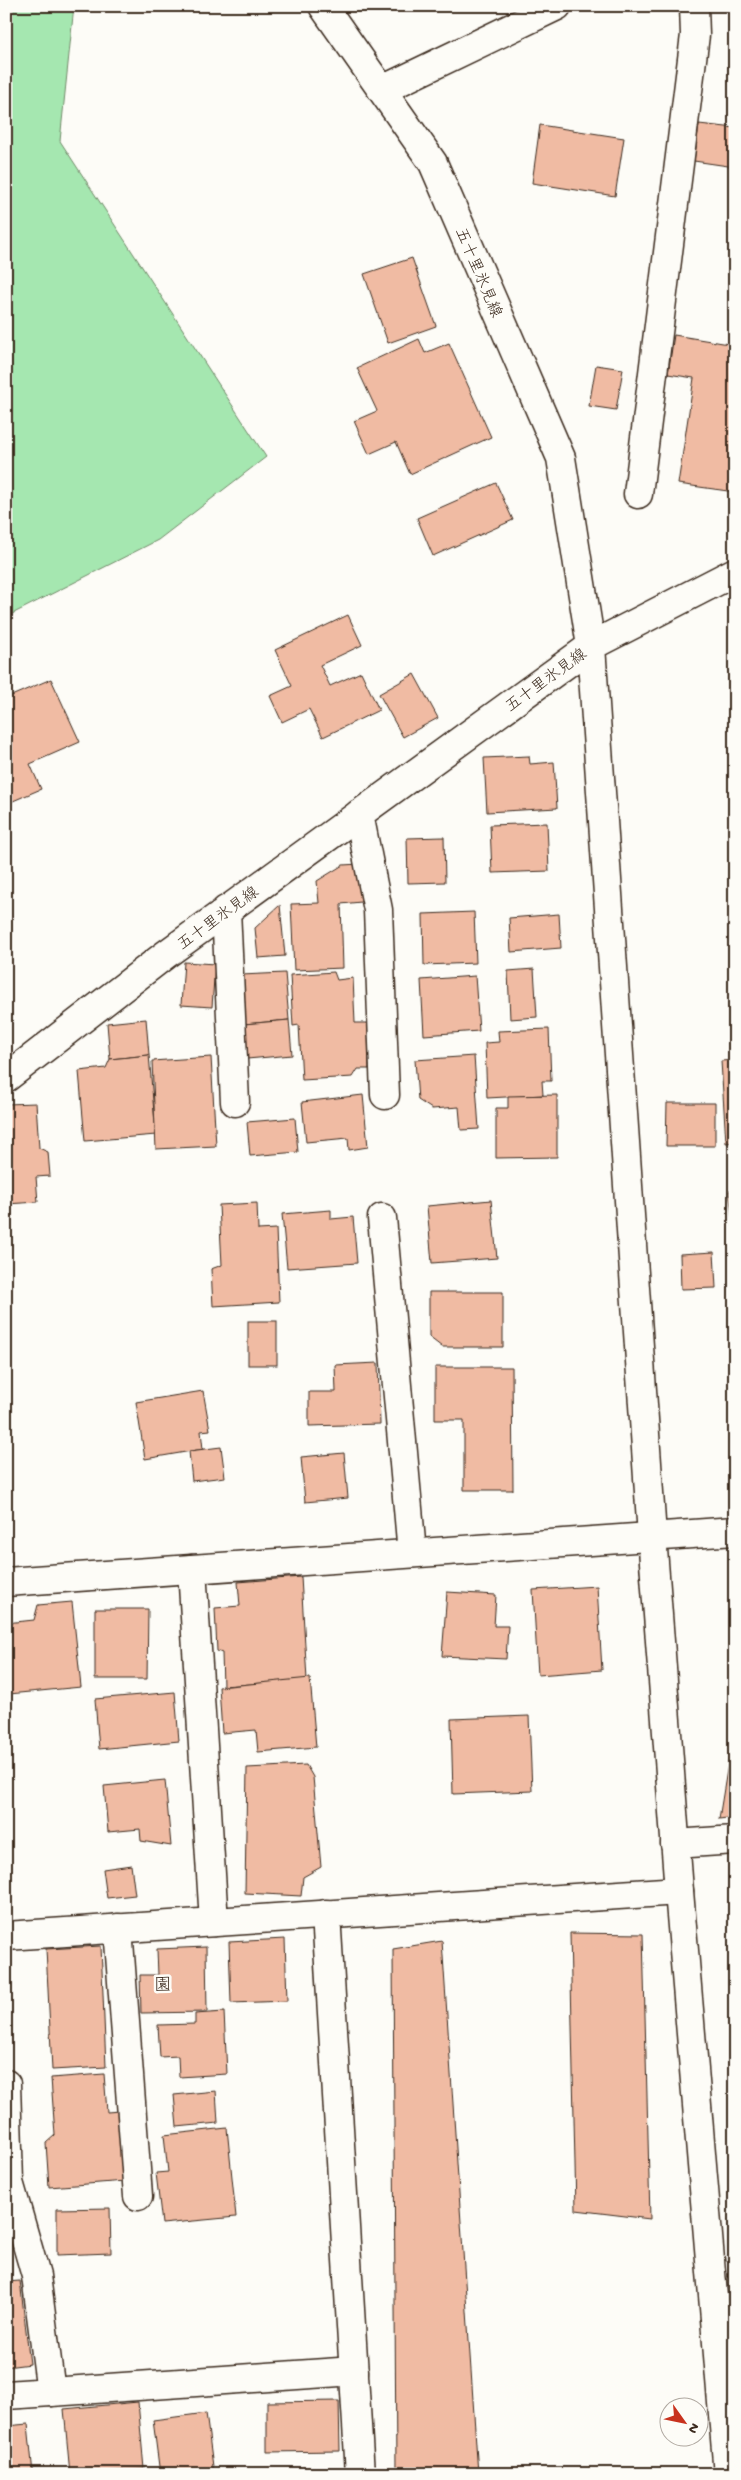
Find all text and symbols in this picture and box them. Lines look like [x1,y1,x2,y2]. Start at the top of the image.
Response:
street label: 五十里氷見線 [449,225,506,321]
street label: 五十里氷見線 [501,644,591,718]
street label: 五十里氷見線 [173,882,263,956]
district label: 園 [154,1976,172,1997]
north arrow [658,2398,708,2448]
text: N [683,2419,702,2436]

